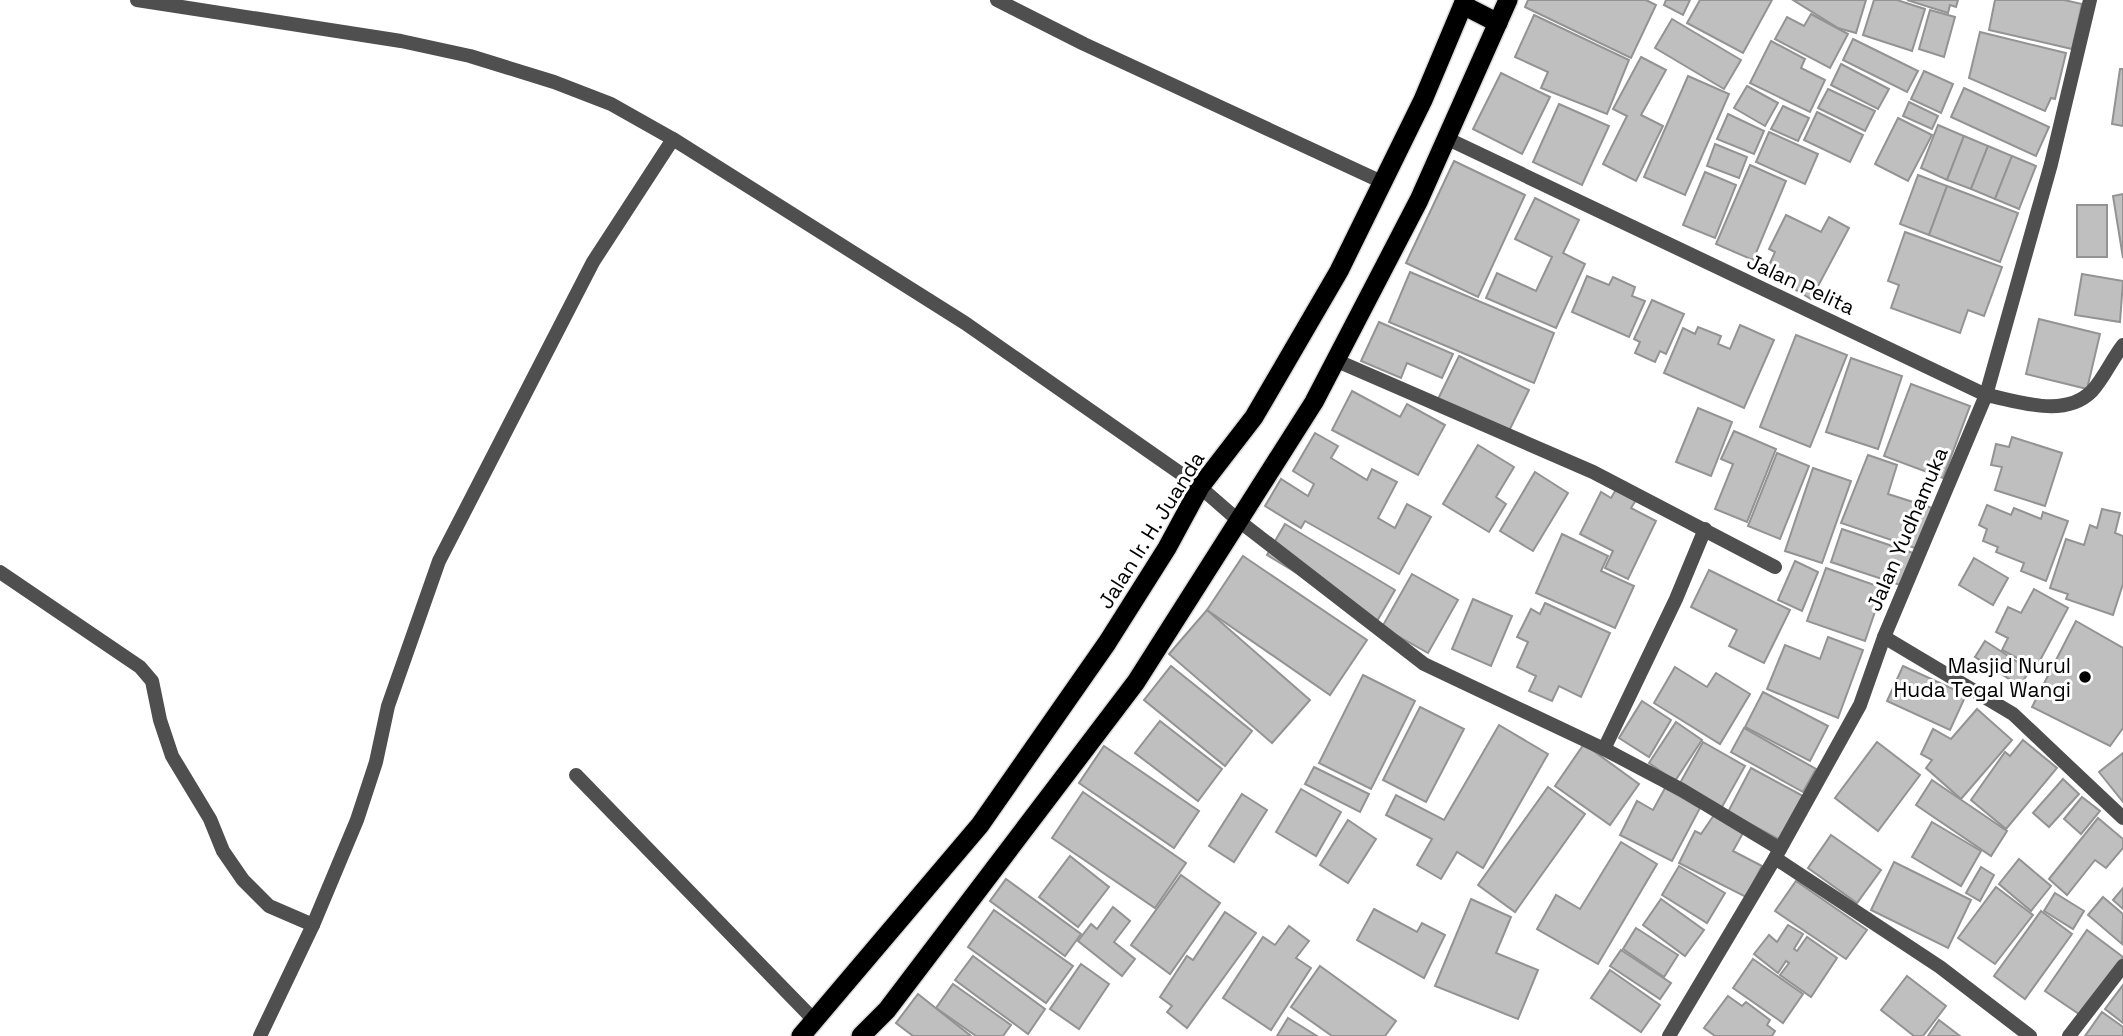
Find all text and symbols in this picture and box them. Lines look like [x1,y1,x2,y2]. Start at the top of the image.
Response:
street label: Jalan Pelita [1743,247,1859,321]
street label: Jalan Yudhamuka [1860,443,1954,615]
street label: Jalan Ir. H. Juanda [1092,446,1210,614]
place label: Masjid Nurul Huda Tegal Wangi [1894,652,2071,703]
marker: Masjid Nurul Huda Tegal Wangi [2077,669,2093,685]

